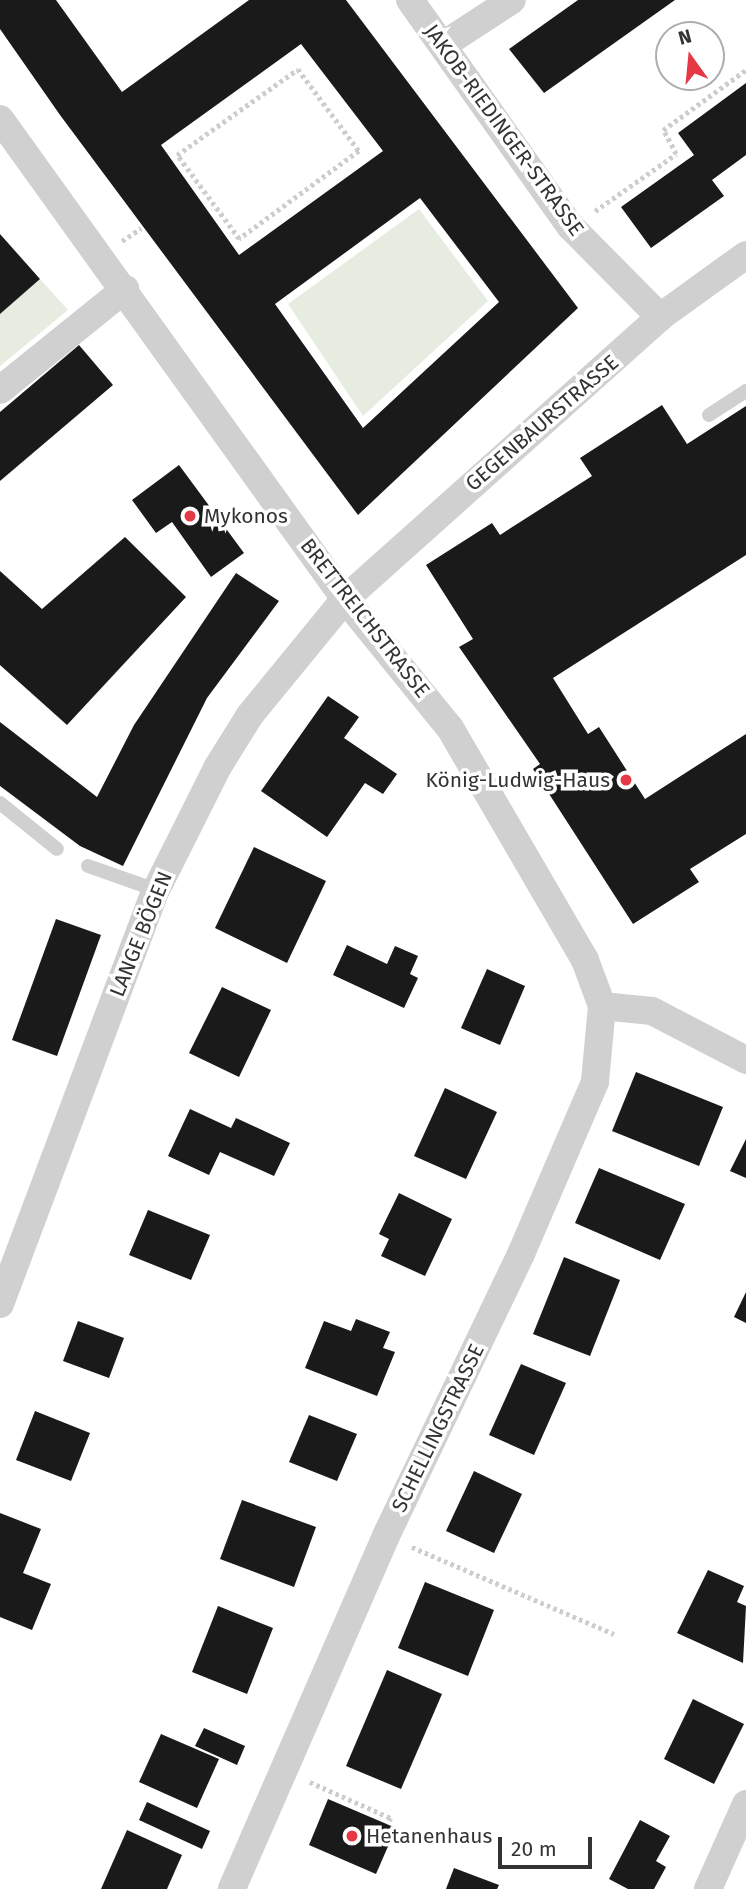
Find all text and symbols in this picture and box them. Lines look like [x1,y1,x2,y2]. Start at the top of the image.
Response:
street label: JAKOB-RIEDINGER-STRASSE [419,19,589,241]
north arrow [655,21,725,91]
text: N [676,24,694,50]
street label: GEGENBAURSTRASSE [460,350,624,496]
place label: Mykonos [204,503,288,529]
marker: Mykonos [182,508,198,524]
street label: BRETTREICHSTRASSE [295,533,435,703]
place label: König-Ludwig-Haus [425,767,610,793]
marker: König-Ludwig-Haus [616,770,636,790]
street label: LANGE BÖGEN [104,868,178,1000]
street label: SCHELLINGSTRASSE [386,1340,490,1516]
scale bar [501,1822,596,1866]
place label: Hetanenhaus [366,1823,492,1849]
marker: Hetanenhaus [344,1828,360,1844]
text: 20 m [511,1836,557,1862]

